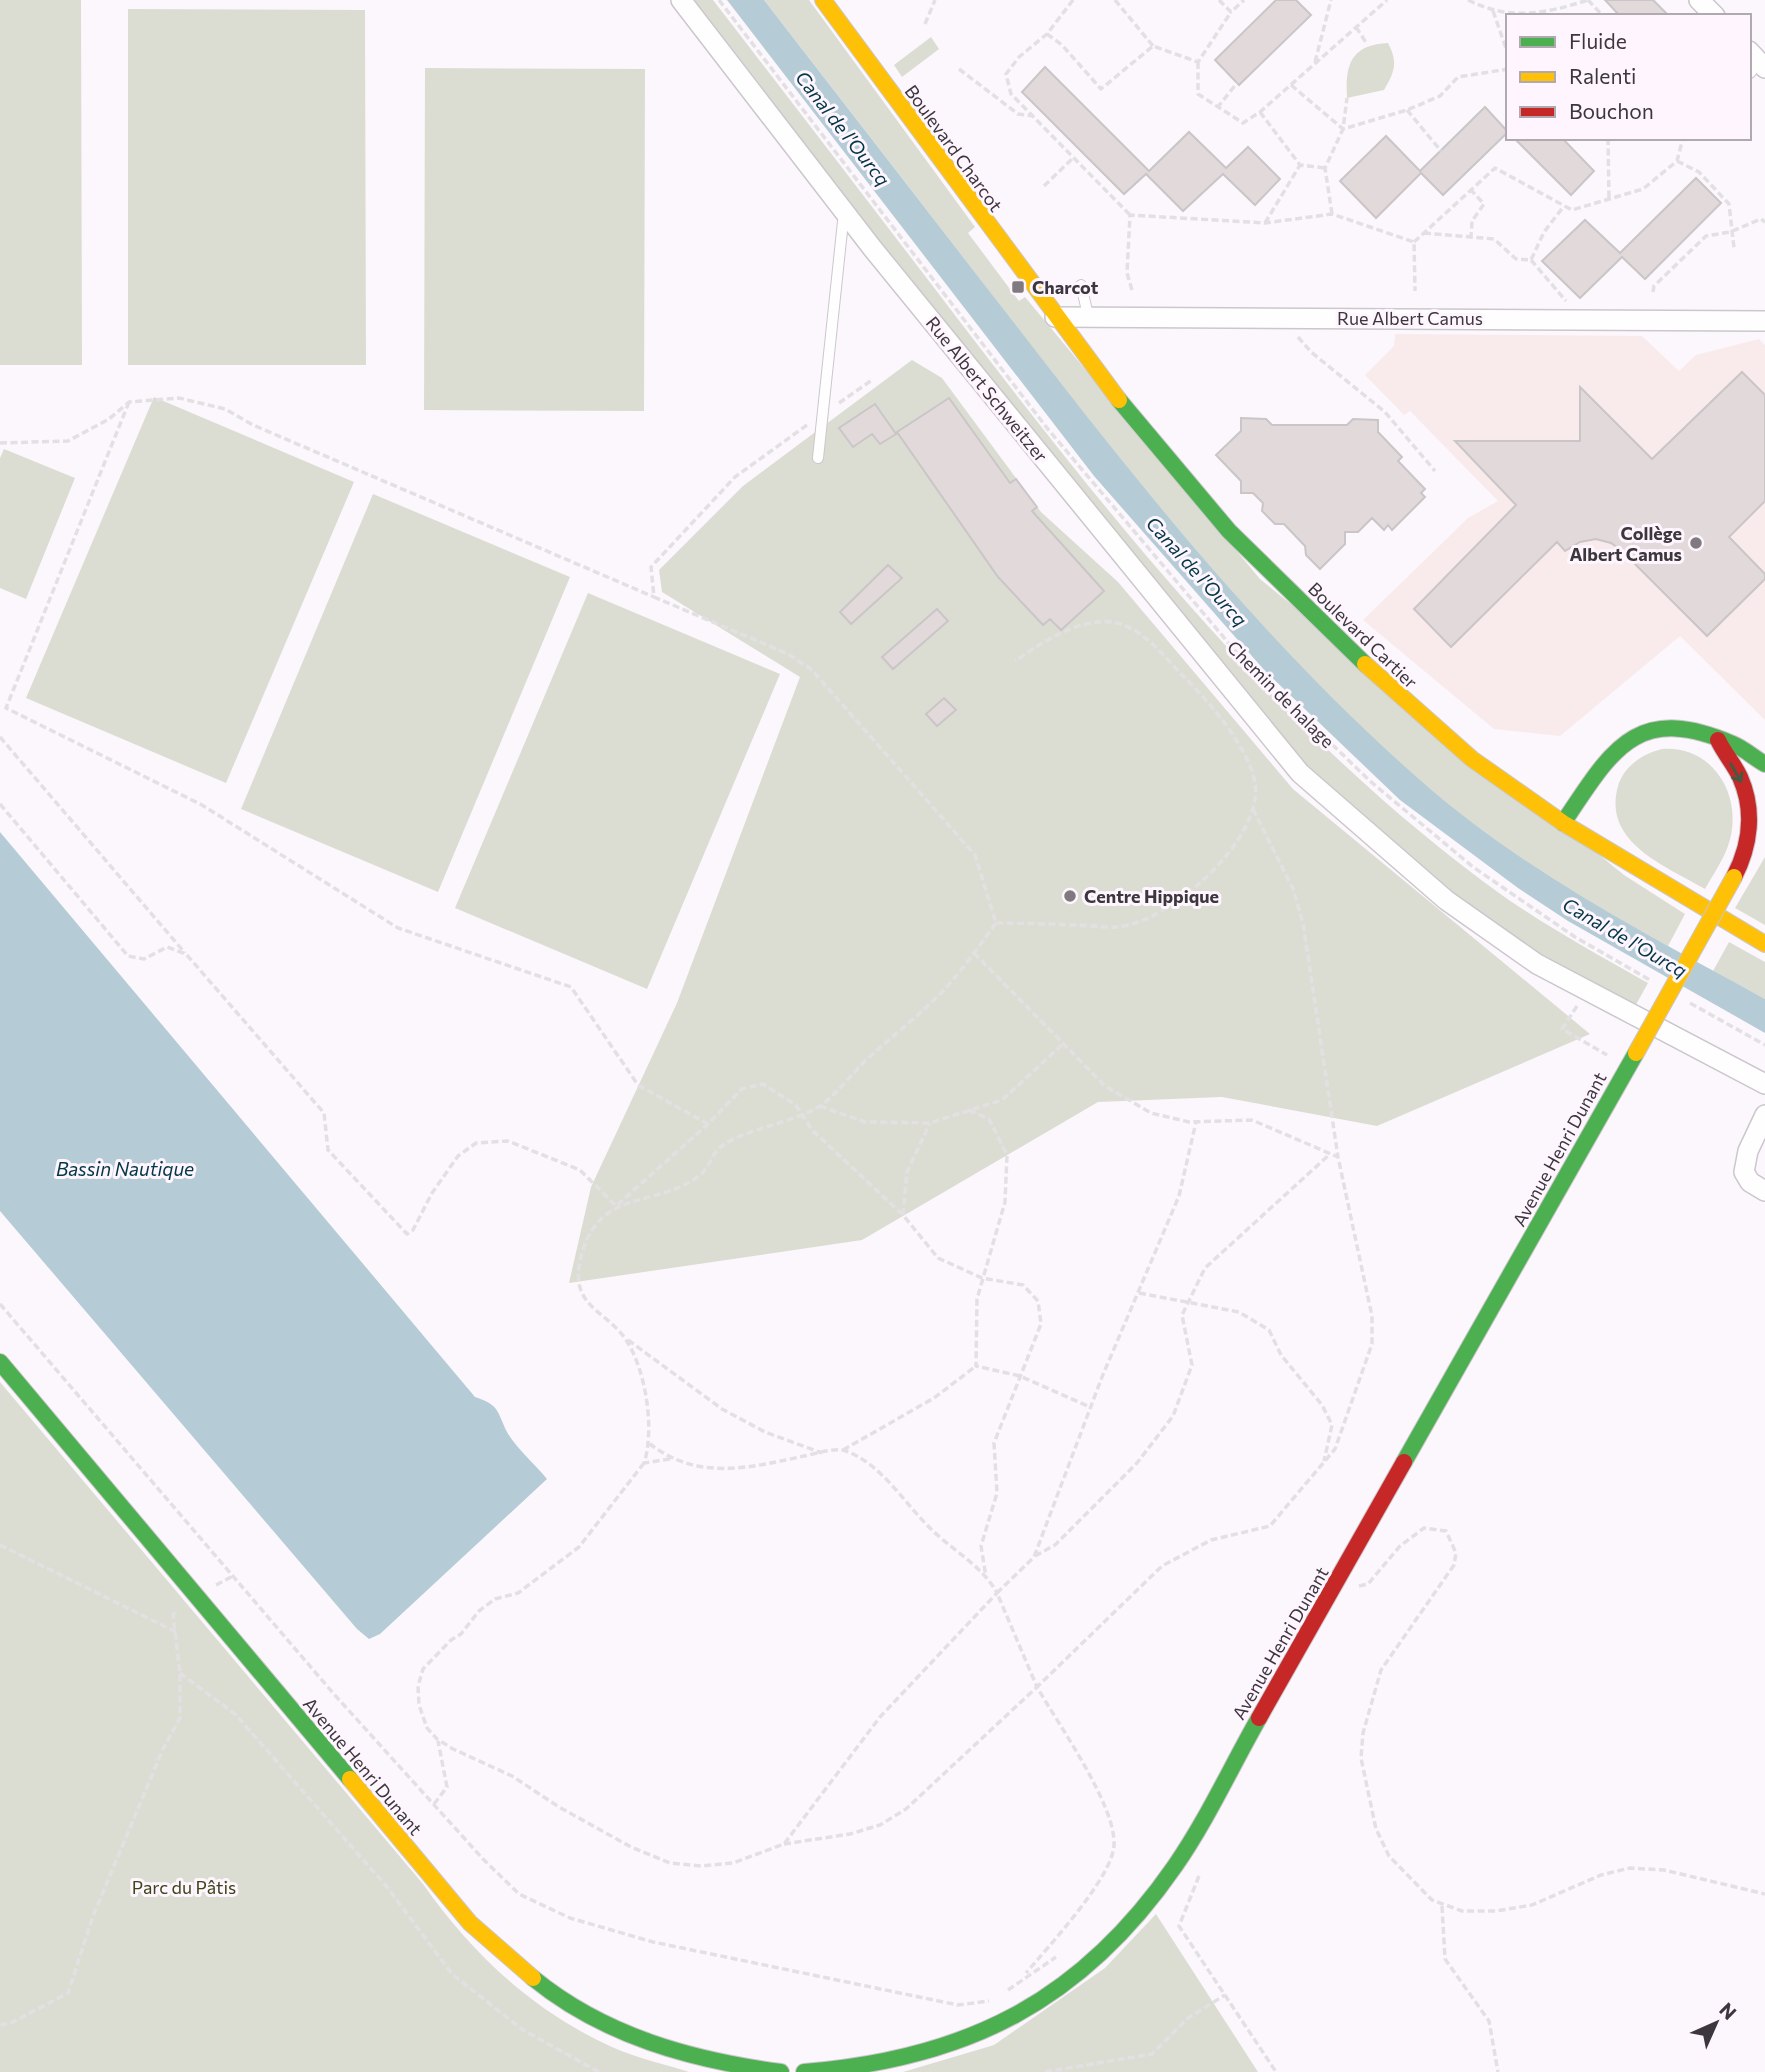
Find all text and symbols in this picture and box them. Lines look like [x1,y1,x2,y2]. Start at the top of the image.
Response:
legend [1506,14,1751,140]
text: Fluide [1569,28,1627,53]
text: Ralenti [1569,63,1636,88]
water label: Canal de l'Ourcq [791,66,895,190]
street label: Boulevard Charcot [901,80,1007,216]
text: Bouchon [1569,98,1654,123]
place label: Charcot [1032,276,1099,298]
marker: Charcot [1010,279,1026,295]
street label: Rue Albert Camus [1337,307,1483,329]
street label: Rue Albert Schweitzer [922,312,1052,466]
water label: Canal de l'Ourcq [1142,511,1252,631]
place label: Collège Albert Camus [1569,522,1682,565]
marker: Collège Albert Camus [1688,535,1704,551]
street label: Boulevard Cartier [1304,577,1422,693]
street label: Chemin de halage [1223,636,1339,752]
one-way arrow [1729,762,1743,782]
place label: Centre Hippique [1084,885,1219,907]
marker: Centre Hippique [1062,888,1078,904]
water label: Canal de l'Ourcq [1559,892,1691,982]
street label: Avenue Henri Dunant [1508,1068,1610,1230]
water label: Bassin Nautique [56,1157,194,1180]
street label: Avenue Henri Dunant [1227,1563,1333,1723]
street label: Avenue Henri Dunant [299,1693,427,1839]
park label: Parc du Pâtis [132,1876,236,1898]
north arrow [1681,1988,1751,2058]
text: N [1715,1997,1742,2024]

